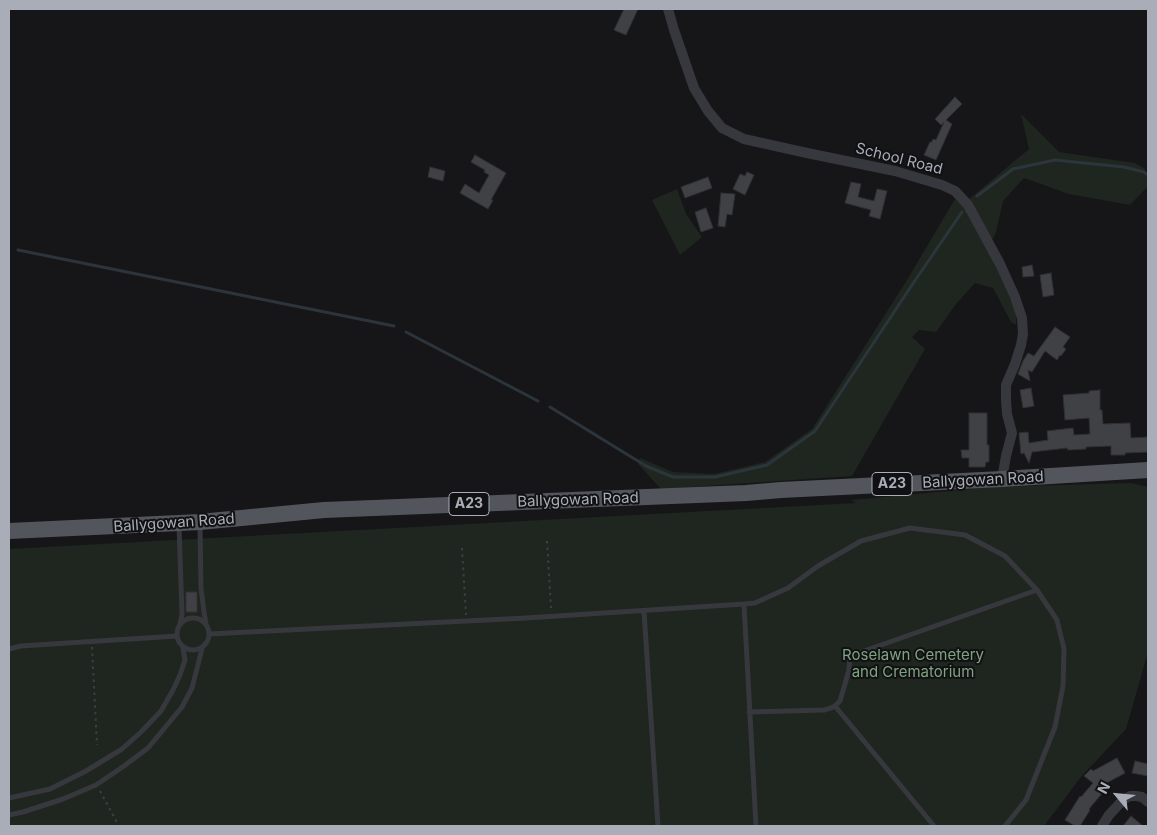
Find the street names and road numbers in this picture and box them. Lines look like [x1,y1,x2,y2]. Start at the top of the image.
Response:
street label: School Road [854,139,944,179]
street label: Ballygowan Road [922,468,1044,492]
road number: A23 [872,472,912,496]
street label: Ballygowan Road [517,489,639,511]
road number: A23 [449,492,489,516]
street label: Ballygowan Road [113,510,235,536]

